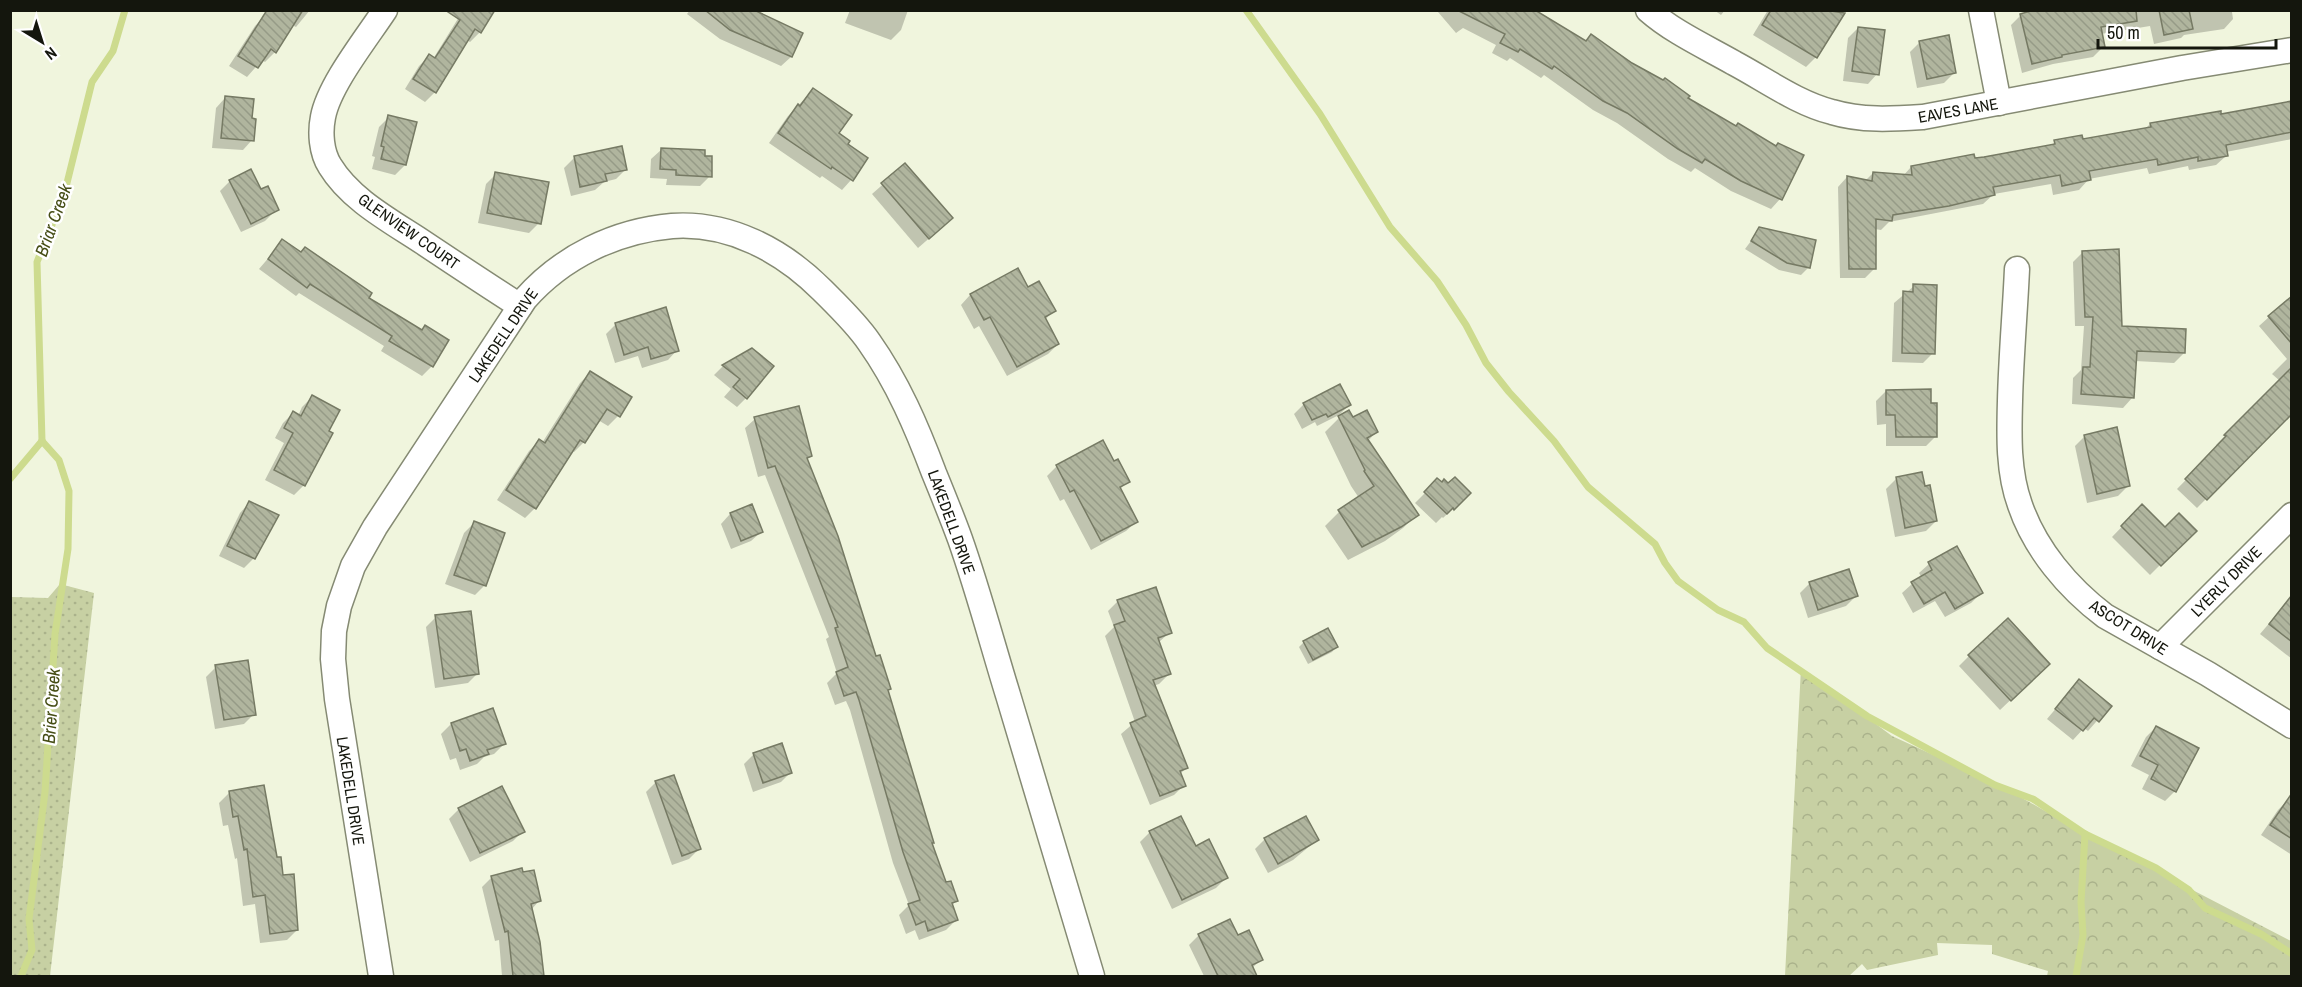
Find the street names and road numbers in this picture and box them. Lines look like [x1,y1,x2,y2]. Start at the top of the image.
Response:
street label: EAVES LANE [1916,92,2000,128]
street label: GLENVIEW COURT [354,188,464,274]
street label: LAKEDELL DRIVE [463,283,543,387]
street label: LAKEDELL DRIVE [923,467,981,577]
street label: LYERLY DRIVE [2186,541,2266,621]
street label: ASCOT DRIVE [2085,594,2172,660]
street label: LAKEDELL DRIVE [332,735,370,847]

